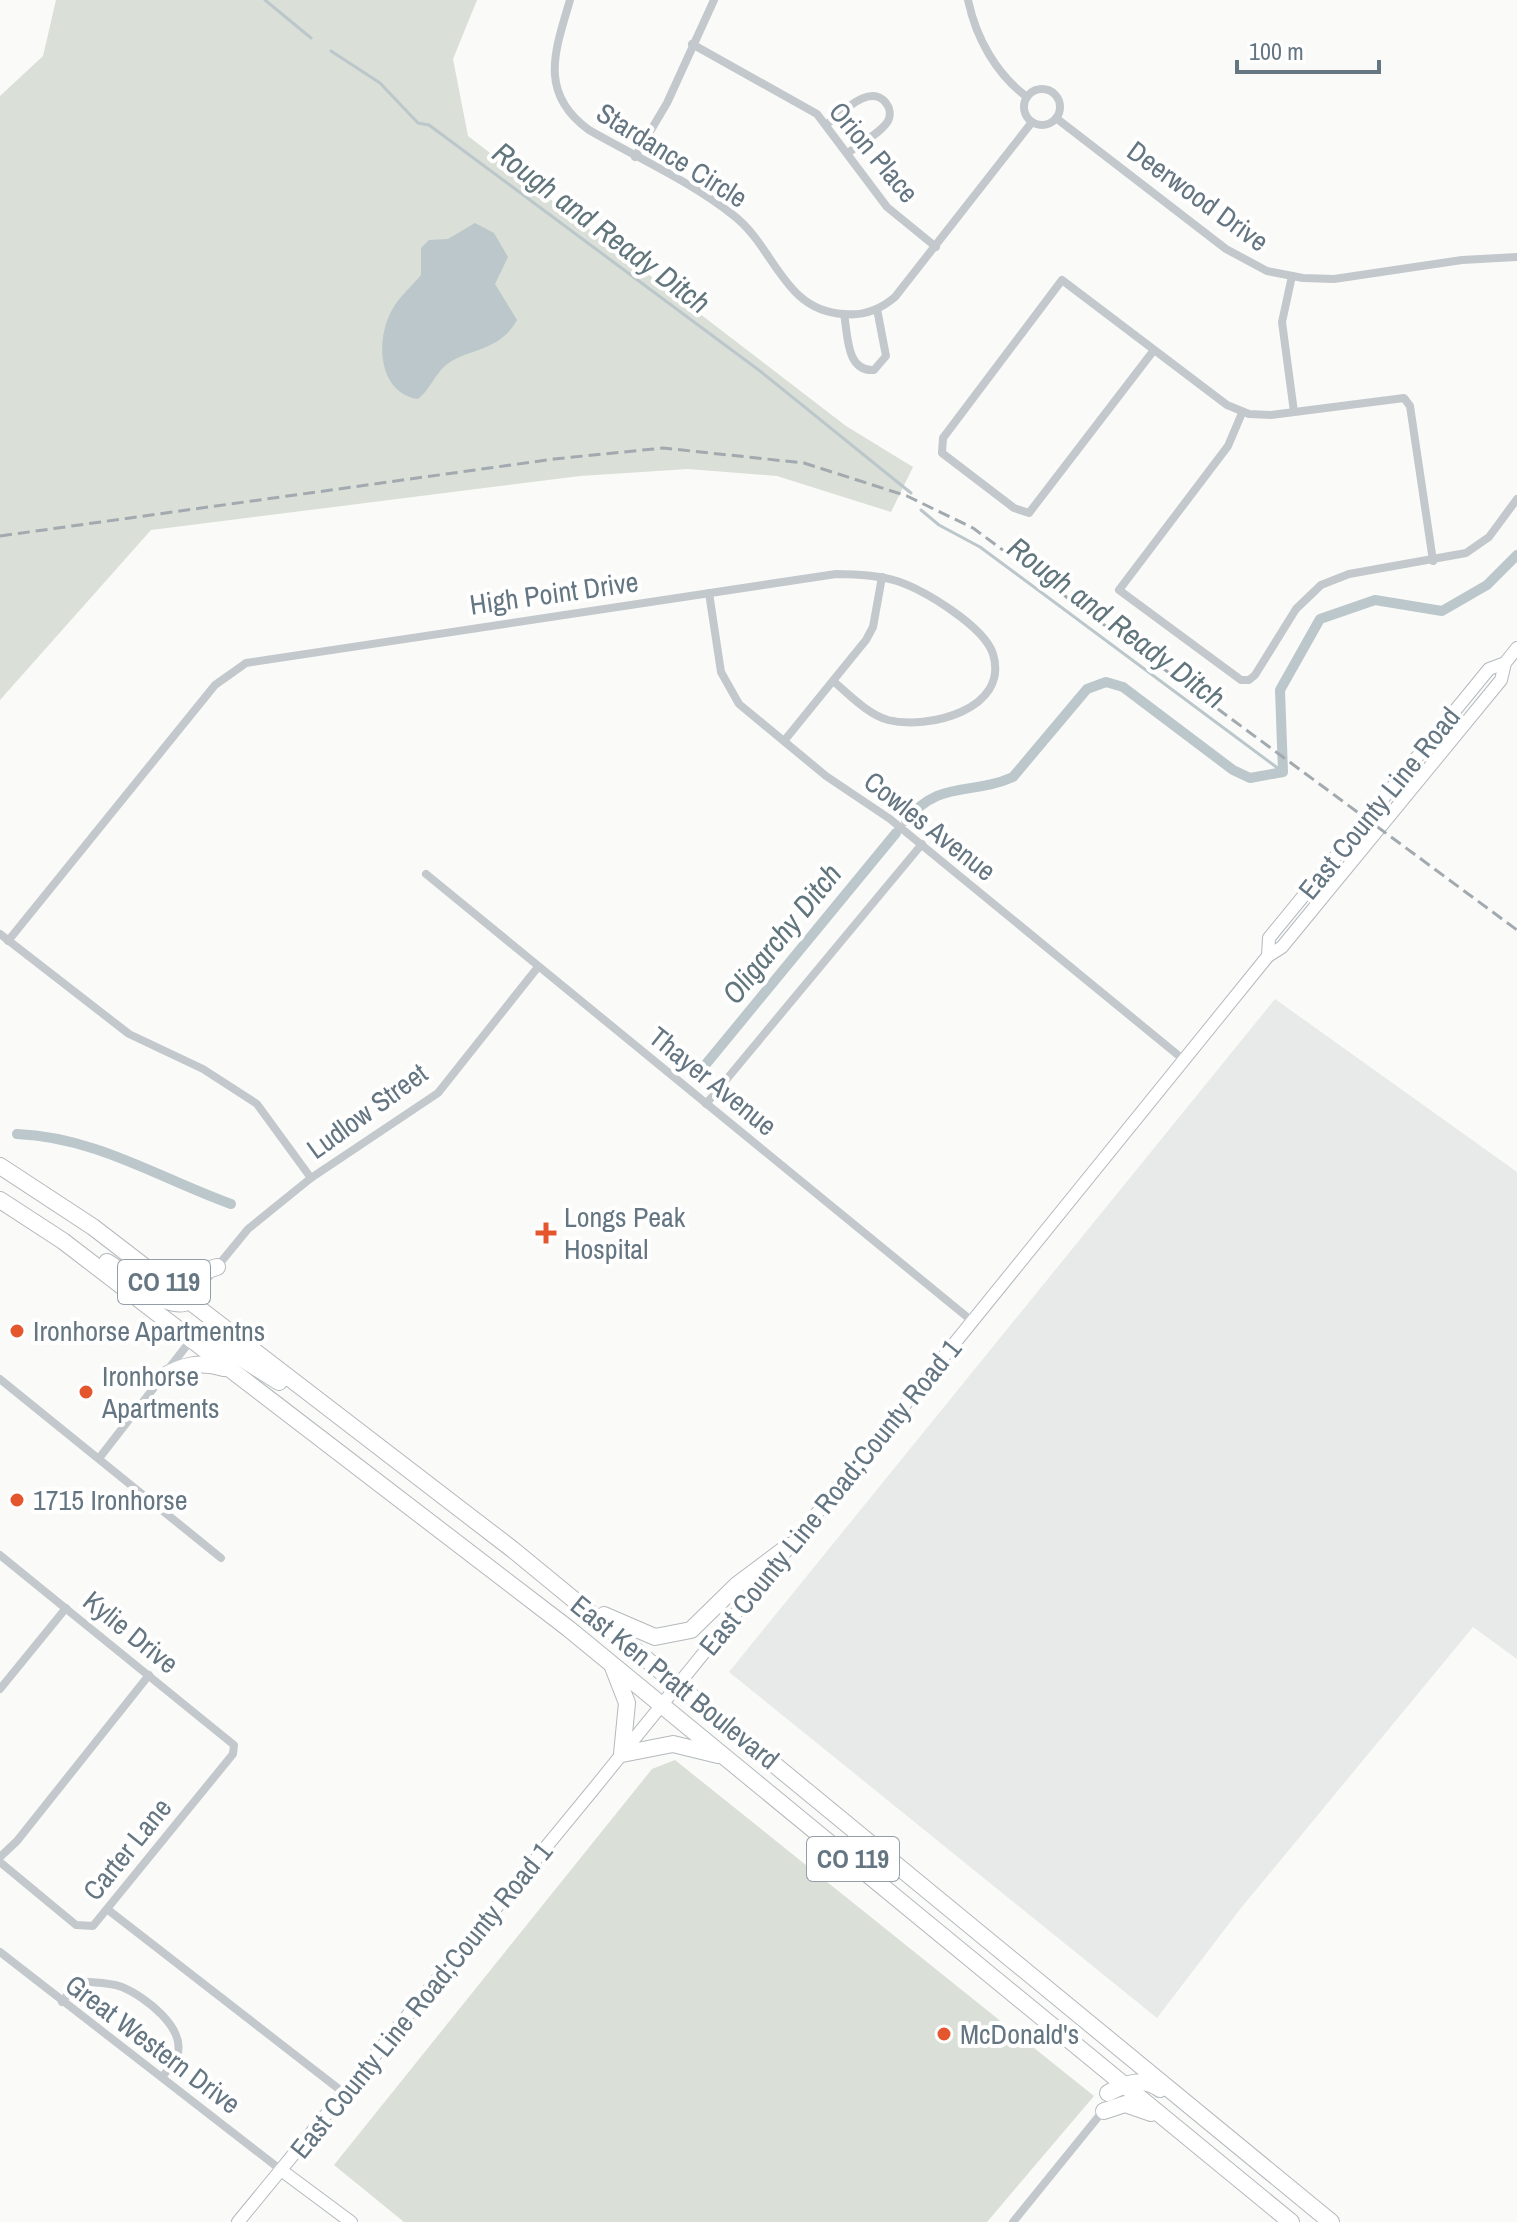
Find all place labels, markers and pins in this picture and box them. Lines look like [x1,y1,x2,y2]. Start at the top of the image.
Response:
place label: Longs Peak Hospital [564,1198,686,1268]
marker: Longs Peak Hospital [535,1222,557,1244]
place label: Ironhorse Apartmentns [33,1312,265,1350]
marker: Ironhorse Apartmentns [8,1322,26,1340]
place label: Ironhorse Apartments [101,1357,219,1427]
marker: Ironhorse Apartments [77,1383,95,1401]
place label: 1715 Ironhorse [33,1481,187,1519]
marker: 1715 Ironhorse [8,1491,26,1509]
place label: McDonald's [960,2015,1079,2053]
marker: McDonald's [935,2025,953,2043]

